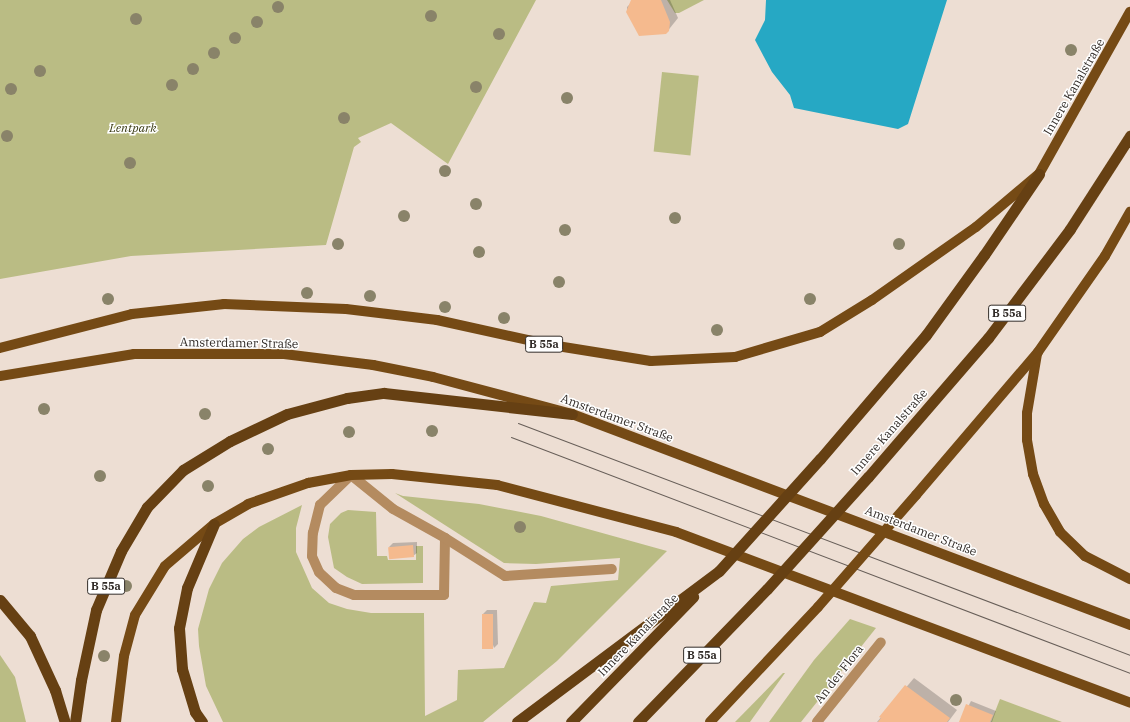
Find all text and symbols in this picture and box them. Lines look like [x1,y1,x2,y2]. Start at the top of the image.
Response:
street label: Innere Kanalstraße [1040,36,1108,138]
park label: Lentpark [109,121,157,135]
road number: B 55a [988,304,1026,322]
street label: Amsterdamer Straße [180,335,298,351]
road number: B 55a [525,335,563,353]
street label: Innere Kanalstraße [848,386,930,478]
street label: Amsterdamer Straße [559,391,675,445]
street label: Amsterdamer Straße [863,503,979,559]
road number: B 55a [87,577,125,595]
street label: Innere Kanalstraße [595,591,681,679]
street label: An der Flora [812,642,866,706]
road number: B 55a [683,646,721,664]

